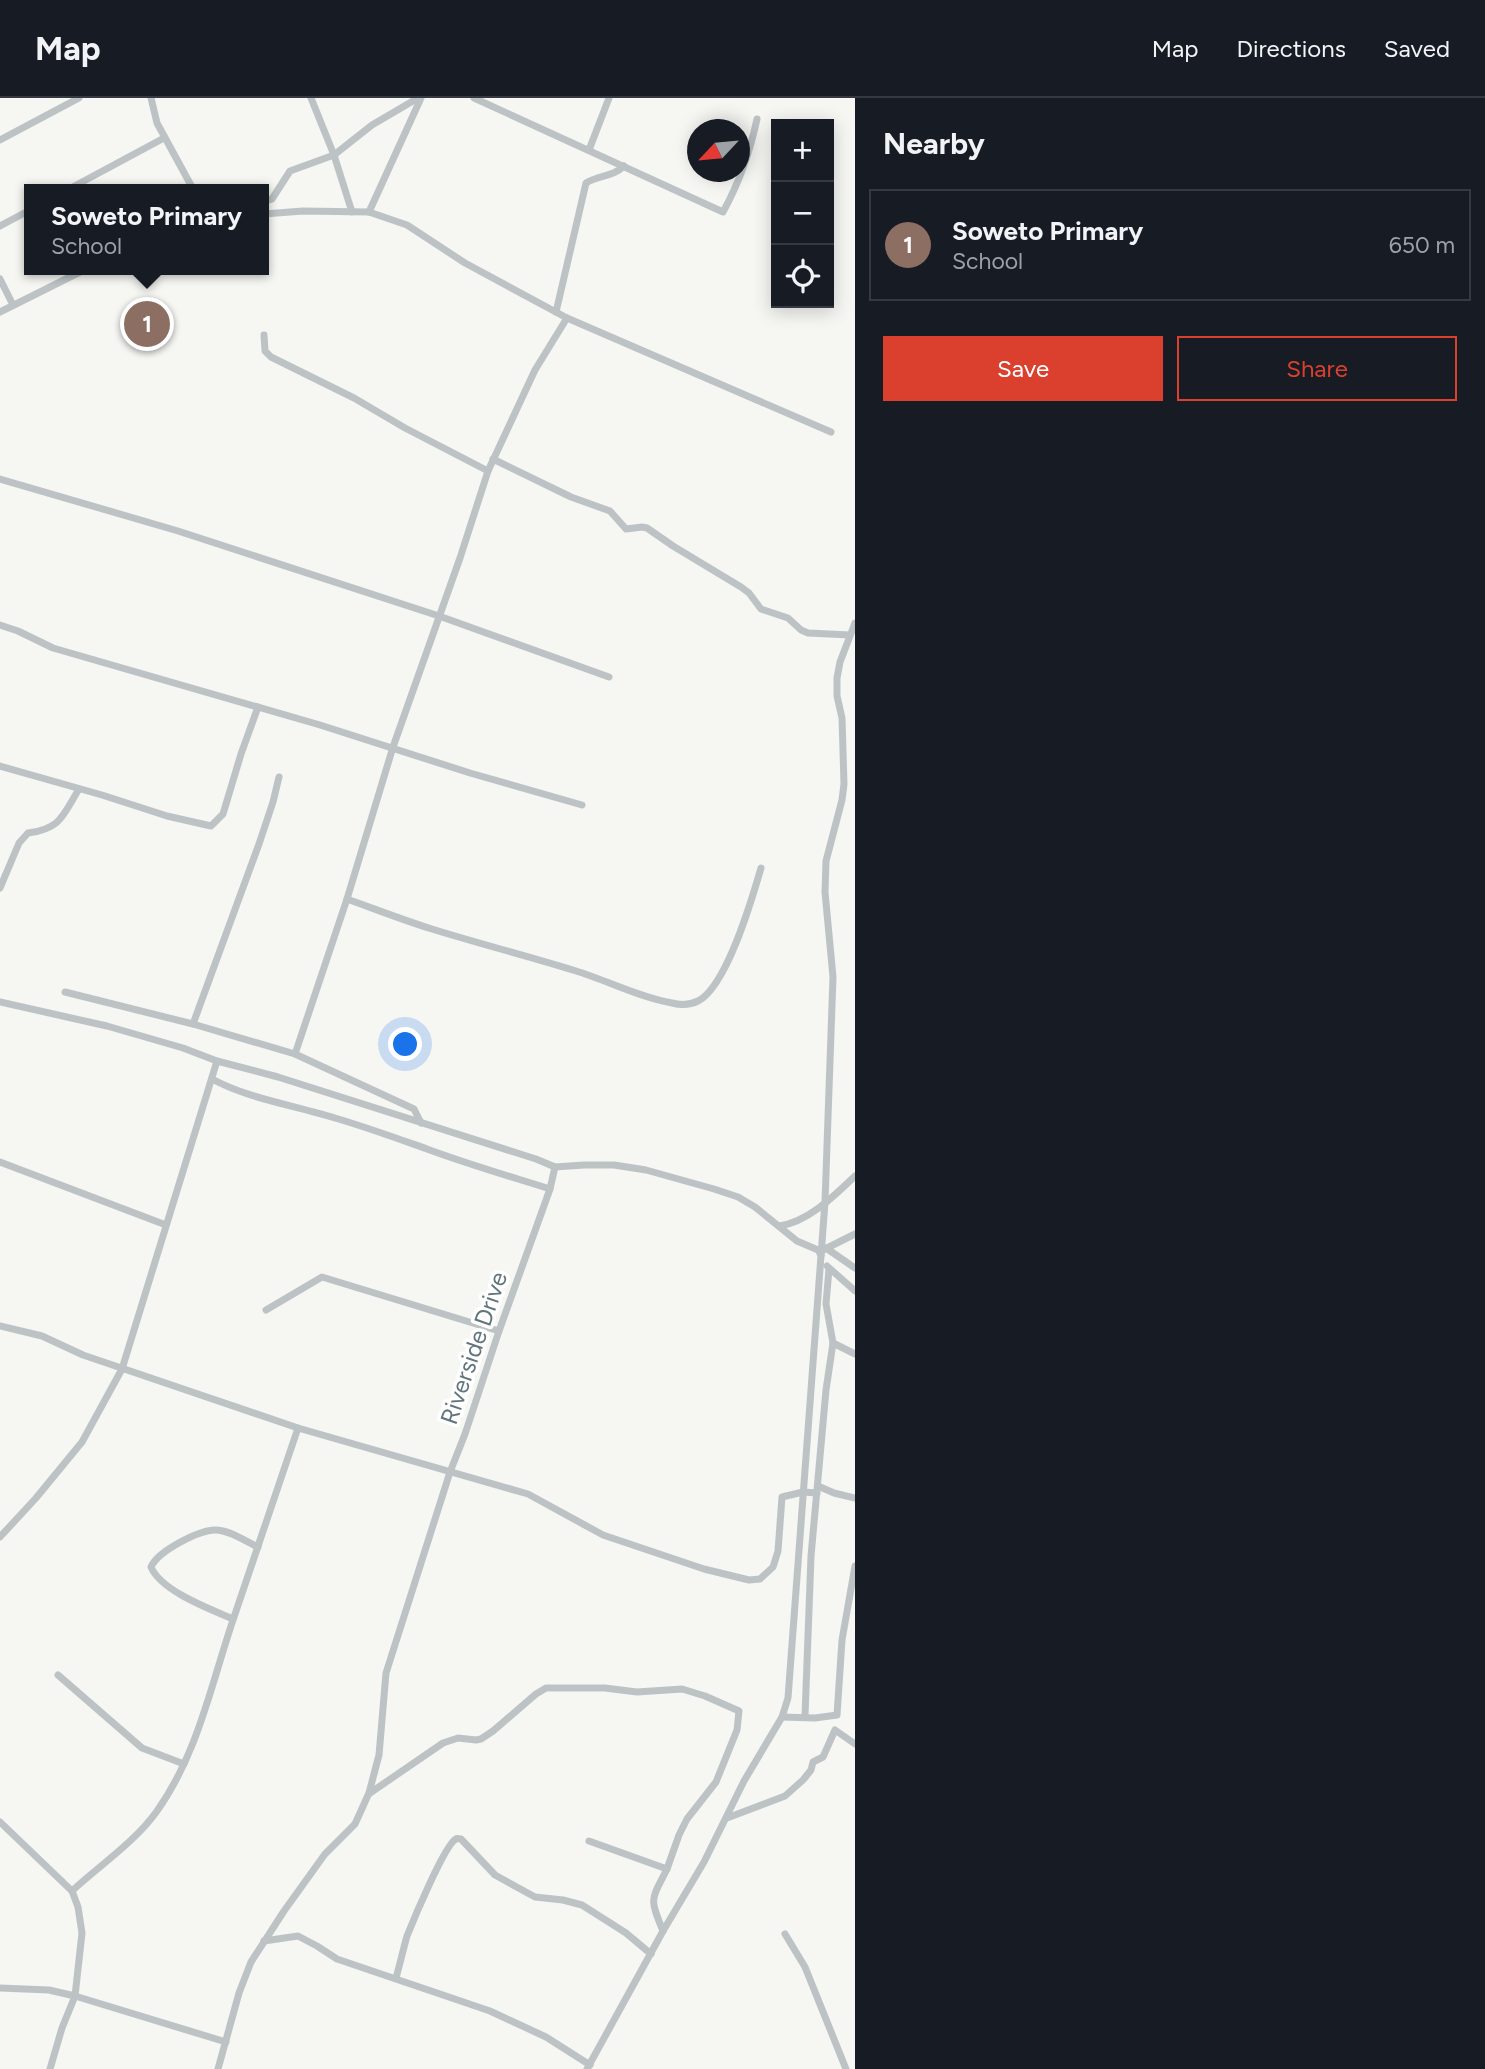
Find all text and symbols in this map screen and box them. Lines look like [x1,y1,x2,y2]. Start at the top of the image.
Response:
text: Map [35,29,101,68]
text: Map [1152,34,1198,63]
text: Directions [1236,34,1346,63]
text: Saved [1384,34,1450,63]
north arrow [687,119,750,182]
map controls [771,119,834,308]
button: + [771,119,834,182]
text: Nearby [883,125,985,162]
button: − [771,182,834,245]
popup [24,184,269,275]
text: Soweto Primary [51,200,242,232]
text: Soweto Primary [952,215,1143,247]
text: 1 [903,231,913,259]
text: 650 m [1389,231,1455,259]
text: School [51,232,122,260]
button: locate [771,245,834,308]
text: School [952,247,1023,275]
pin: 1 [124,298,170,350]
button: Save [883,336,1163,401]
button: Share [1177,336,1457,401]
your location [388,1027,422,1061]
street label: Riverside Drive [434,1268,513,1428]

